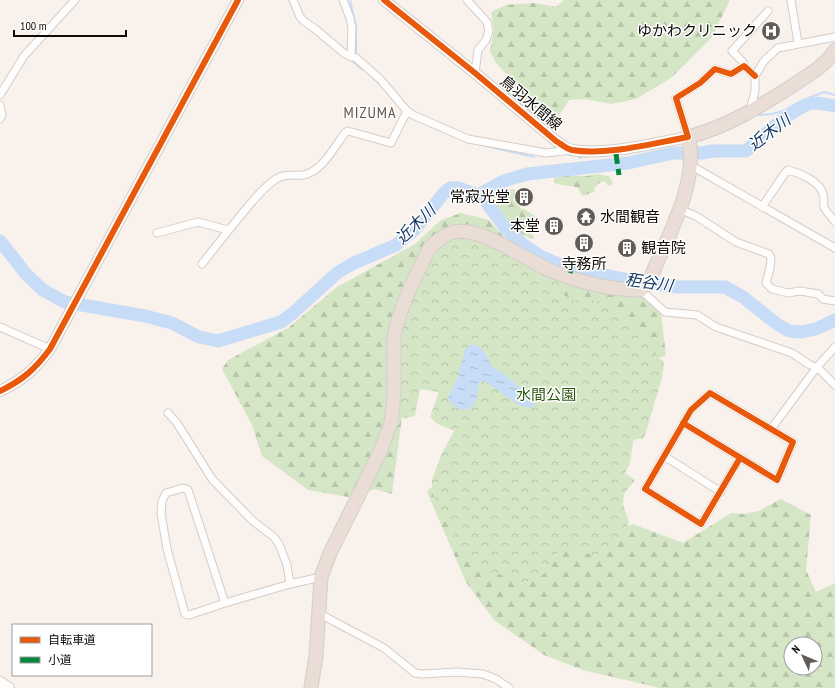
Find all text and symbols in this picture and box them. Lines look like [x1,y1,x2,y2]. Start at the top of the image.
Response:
scale bar [14,12,126,38]
text: 100 m [20,18,47,33]
hospital icon: ゆかわクリニック [760,20,782,42]
place label: ゆかわクリニック [637,21,757,40]
street label: 鳥羽水間線 [496,71,566,134]
district label: MIZUMA [343,102,397,122]
water label: 近木川 [744,108,796,154]
building icon: 常寂光堂 [513,186,535,208]
place label: 常寂光堂 [450,187,510,206]
water label: 近木川 [391,199,441,248]
temple icon: 水間観音 [575,206,597,228]
place label: 水間観音 [600,207,660,226]
building icon: 本堂 [543,215,565,237]
place label: 本堂 [510,216,540,235]
building icon: 寺務所 [573,232,595,254]
building icon: 観音院 [616,237,638,259]
place label: 観音院 [641,238,686,257]
place label: 寺務所 [561,254,607,273]
water label: 秬谷川 [624,269,676,296]
park label: 水間公園 [516,385,576,404]
legend [12,624,152,676]
text: 自転車道 [48,632,96,647]
north arrow [783,636,823,676]
text: N [789,642,803,656]
text: 小道 [48,652,72,667]

